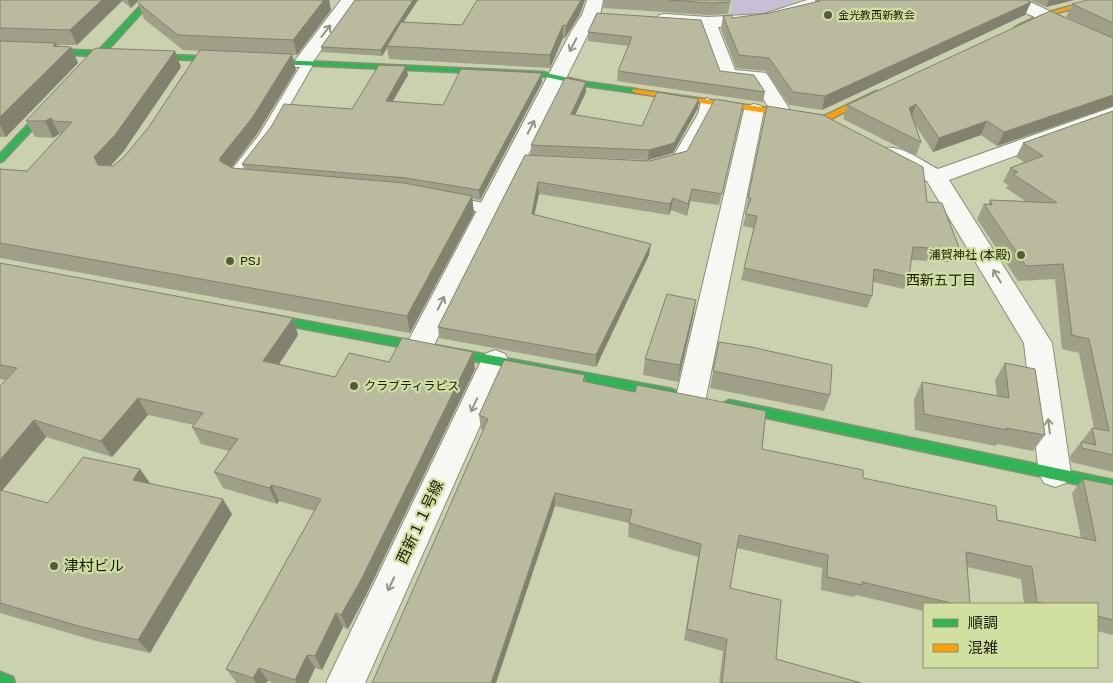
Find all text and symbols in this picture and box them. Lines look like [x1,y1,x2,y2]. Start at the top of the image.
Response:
marker: 金光教西新教会 [822,9,834,21]
place label: 金光教西新教会 [838,9,915,21]
one-way arrow [321,25,332,38]
one-way arrow [568,37,577,52]
one-way arrow [526,120,536,135]
place label: 浦賀神社 (本殿) [929,248,1011,262]
marker: 浦賀神社 (本殿) [1015,249,1027,261]
place label: PSJ [240,254,260,268]
marker: PSJ [224,255,236,267]
one-way arrow [991,269,1001,283]
district label: 西新五丁目 [906,272,976,288]
one-way arrow [436,296,446,311]
place label: クラブティラピス [364,379,459,393]
marker: クラブティラピス [348,380,360,392]
one-way arrow [469,397,479,412]
one-way arrow [1043,418,1053,434]
street label: 西新１１号線 [393,477,446,566]
place label: 津村ビル [64,557,124,574]
marker: 津村ビル [48,560,60,572]
one-way arrow [386,576,395,591]
legend [923,603,1098,668]
text: 順調 [968,614,998,631]
text: 混雑 [968,639,998,656]

